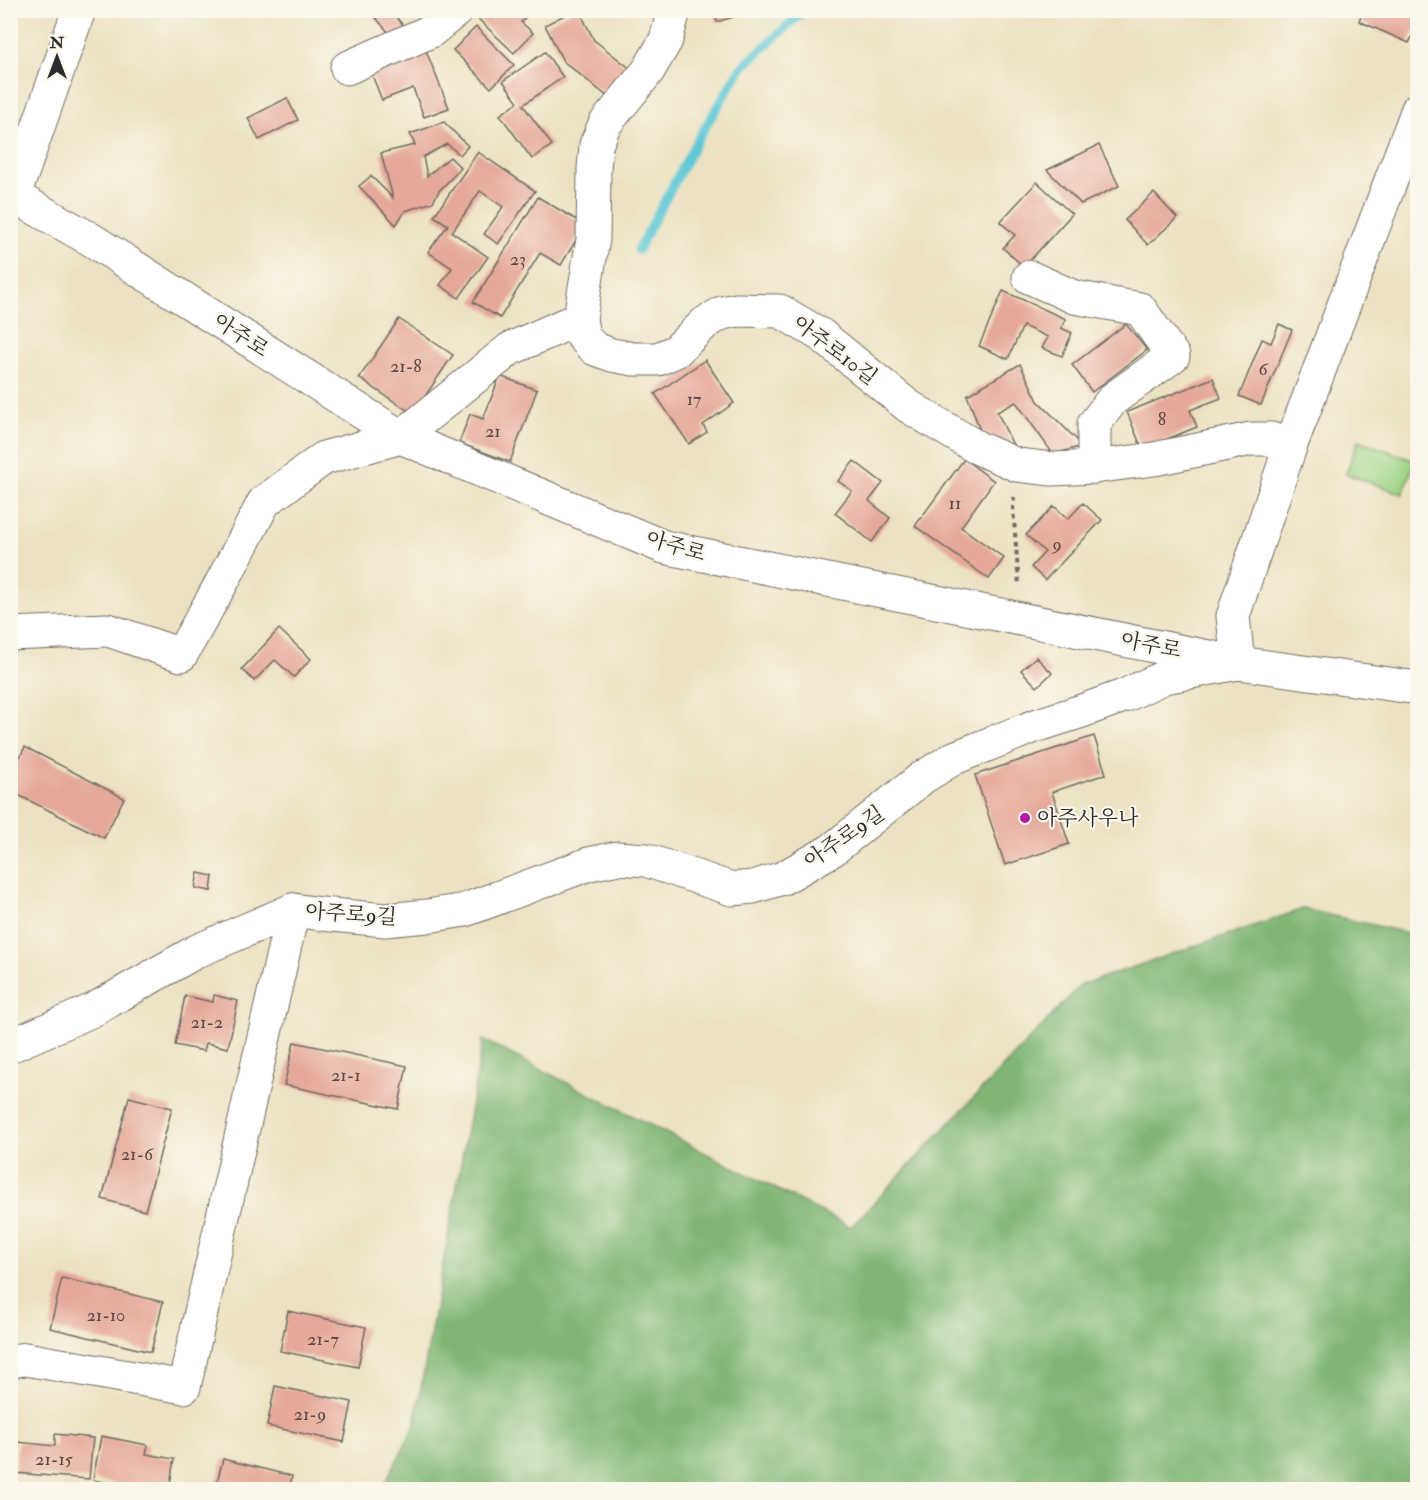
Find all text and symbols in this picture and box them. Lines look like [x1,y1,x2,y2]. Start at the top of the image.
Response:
north arrow [27,27,87,87]
text: N [49,33,65,53]
house number: 23 [510,248,526,271]
street label: 아주로 [208,308,274,363]
street label: 아주로10길 [787,310,882,391]
house number: 21-8 [390,355,422,378]
house number: 6 [1258,358,1268,381]
house number: 17 [687,388,701,411]
house number: 8 [1158,408,1166,431]
house number: 21 [485,420,501,443]
house number: 11 [949,492,961,515]
street label: 아주로 [643,525,709,568]
house number: 9 [1050,533,1062,556]
street label: 아주로 [1118,626,1183,665]
street label: 아주로9길 [799,800,890,875]
place label: 아주사우나 [1037,805,1139,832]
marker: 아주사우나 [1018,811,1032,825]
street label: 아주로9길 [304,898,398,931]
house number: 21-2 [191,1011,223,1034]
house number: 21-1 [331,1064,361,1087]
house number: 21-6 [121,1143,154,1166]
house number: 21-10 [87,1304,125,1327]
house number: 21-7 [307,1328,339,1351]
house number: 21-9 [294,1403,326,1426]
house number: 21-15 [35,1448,73,1471]

